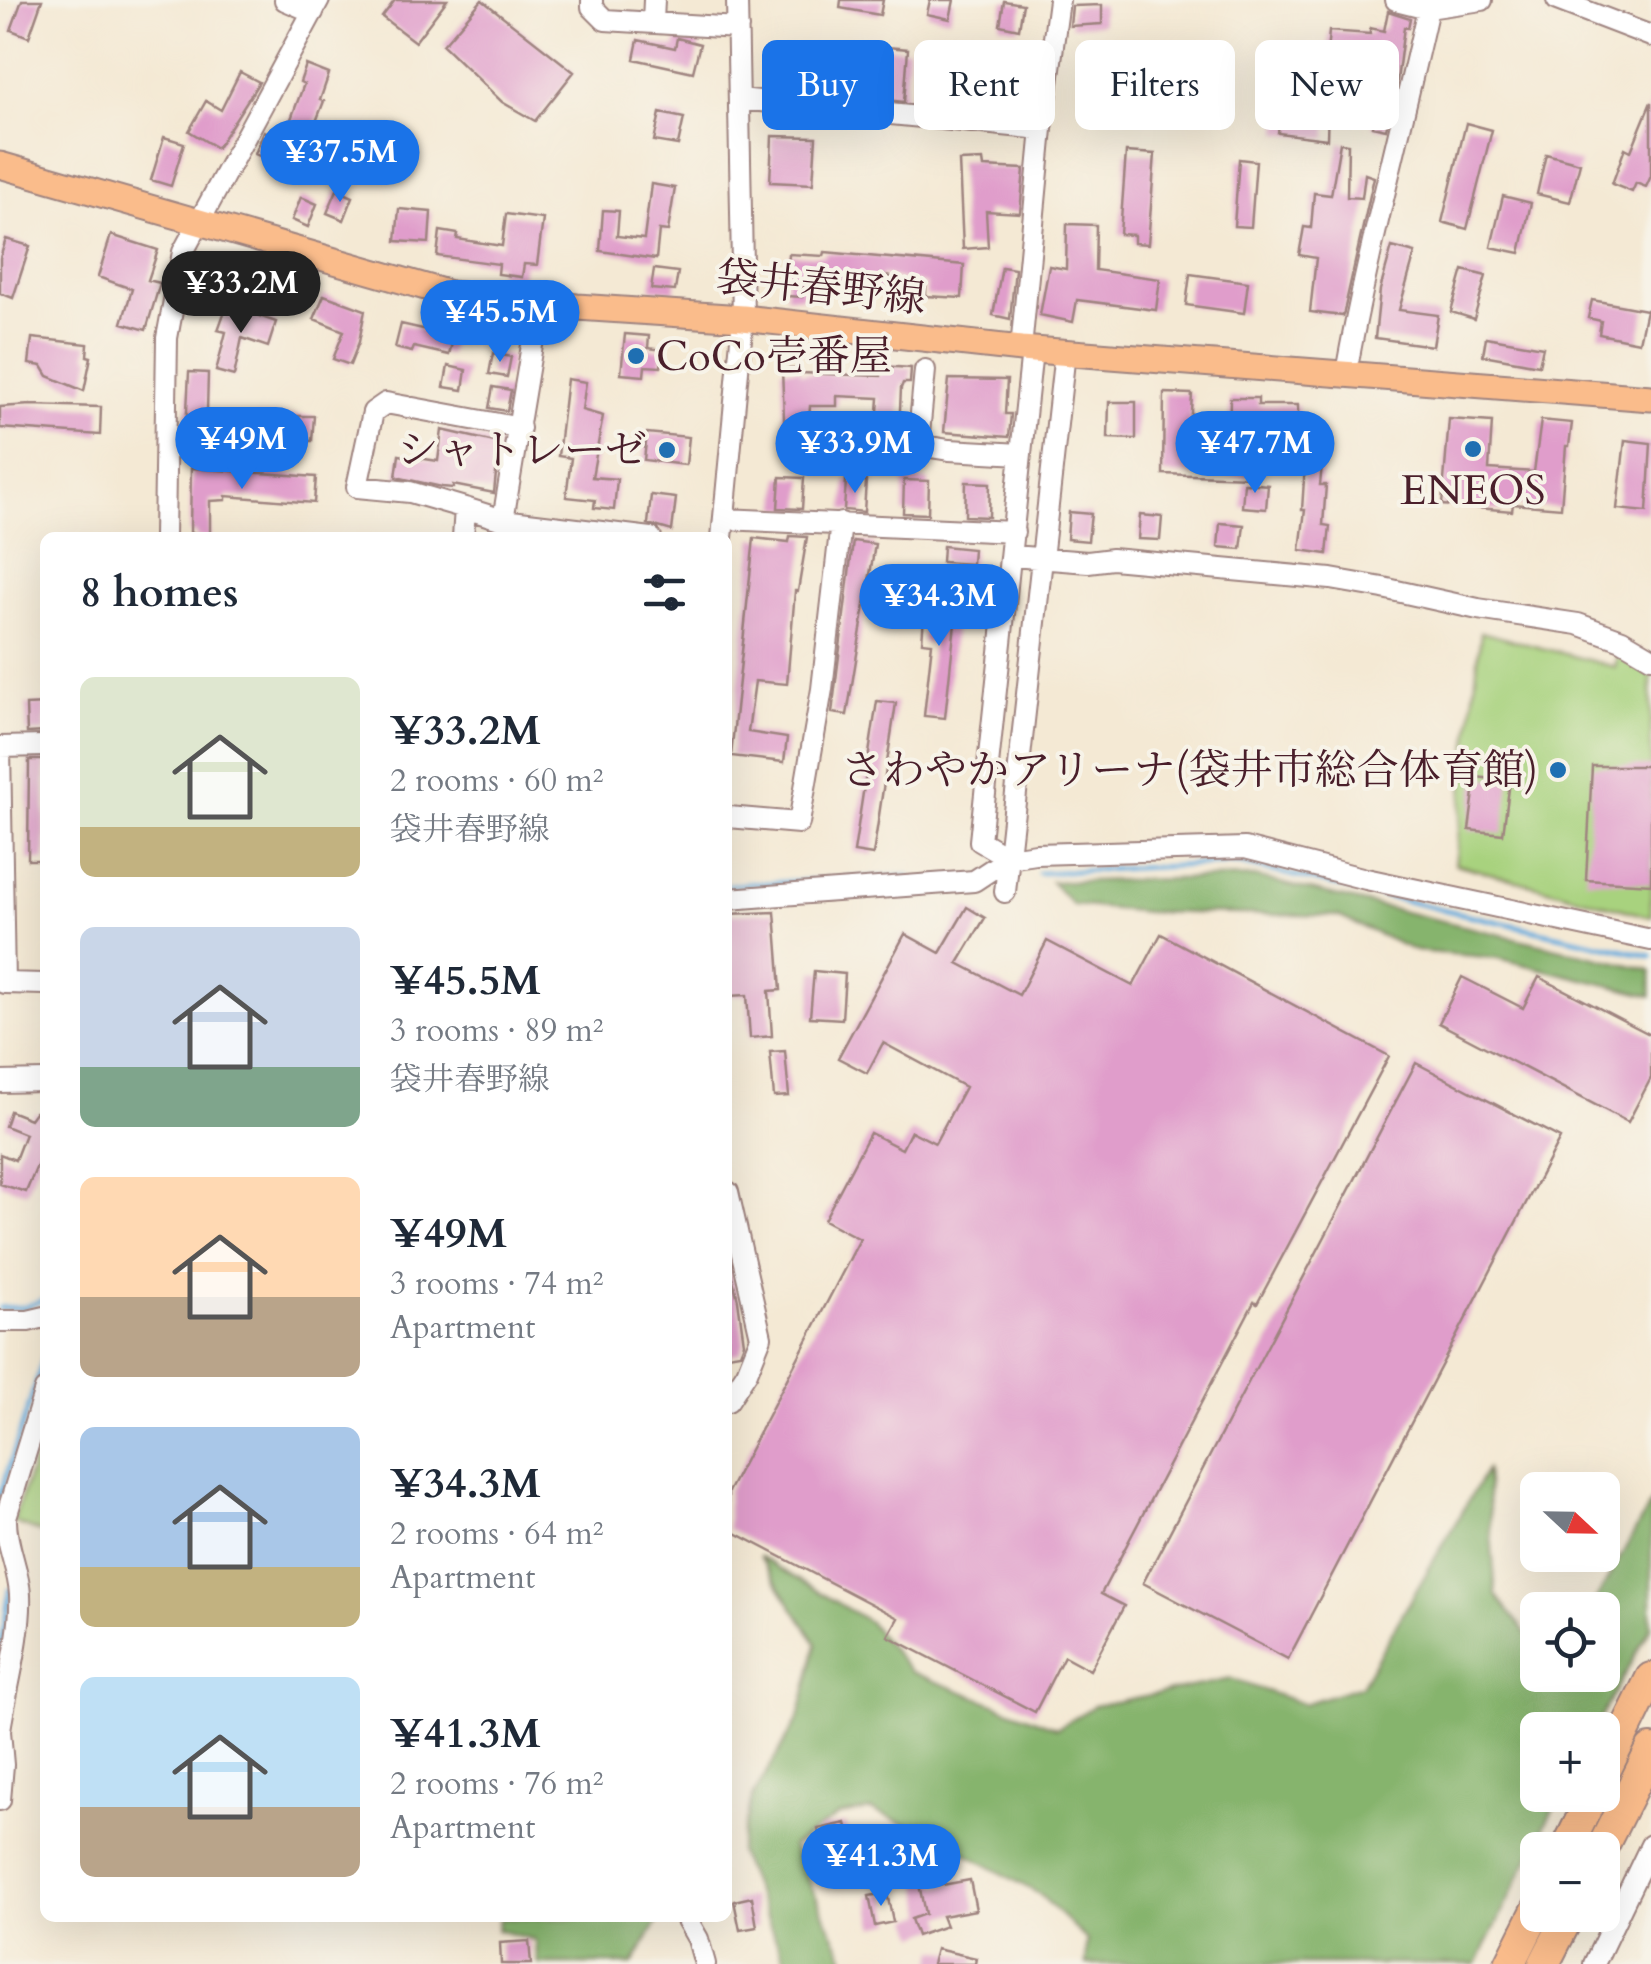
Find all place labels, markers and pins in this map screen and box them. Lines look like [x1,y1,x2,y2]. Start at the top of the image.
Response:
pin: ¥37.5M [259,120,421,205]
pin: ¥33.2M [160,251,322,336]
pin: ¥45.5M [419,280,581,365]
place label: CoCo壱番屋 [656,328,892,385]
marker: CoCo壱番屋 [625,345,647,367]
pin: ¥49M [183,407,301,492]
pin: ¥33.9M [774,411,936,496]
pin: ¥47.7M [1174,411,1336,496]
place label: シャトレーゼ [397,422,647,479]
marker: ENEOS [1462,438,1484,460]
marker: シャトレーゼ [656,439,678,461]
place label: ENEOS [1400,462,1546,519]
pin: ¥34.3M [858,564,1020,649]
place label: さわやかアリーナ(袋井市総合体育館) [841,742,1538,799]
marker: さわやかアリーナ(袋井市総合体育館) [1547,759,1569,781]
pin: ¥41.3M [800,1824,962,1909]

